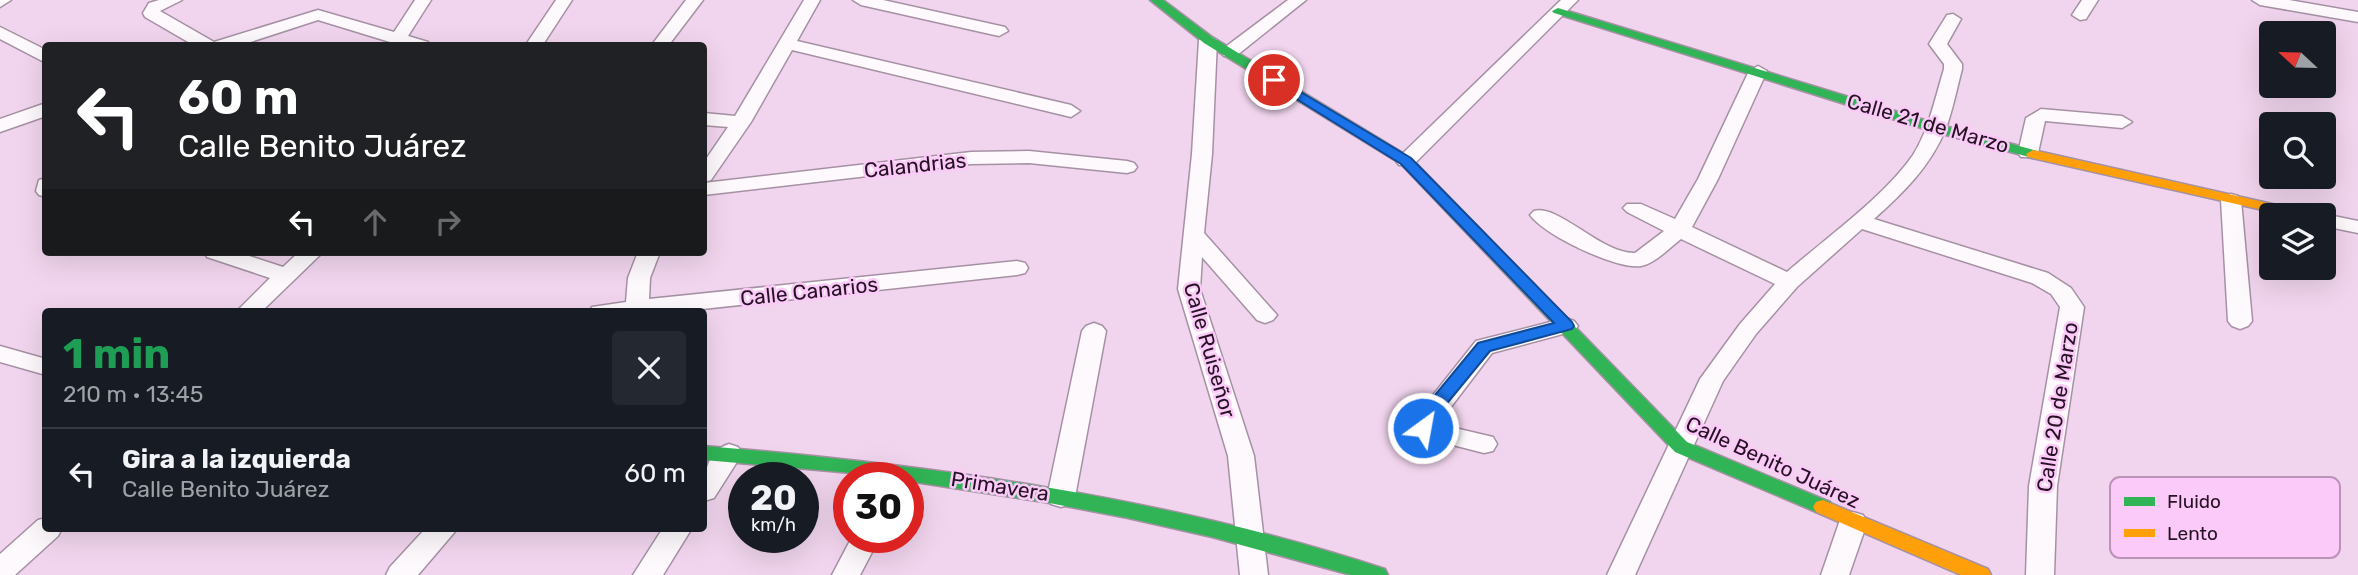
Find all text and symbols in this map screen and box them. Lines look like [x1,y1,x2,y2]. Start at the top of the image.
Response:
north arrow [2259,21,2336,98]
map controls [2259,21,2336,280]
pin [1244,50,1304,110]
icon: arrive [1255,61,1293,99]
text: 60 m [178,68,299,126]
icon: left [63,70,154,161]
street label: Calle 21 de Marzo [1844,88,2012,158]
button: search [2259,112,2336,189]
text: Calle Benito Juárez [178,127,467,165]
street label: Calandrias [863,147,967,183]
icon: left [283,203,321,241]
icon: ahead [356,203,394,241]
icon: right [429,203,467,241]
button: layers [2259,203,2336,280]
street label: Calle Canarios [739,271,879,311]
street label: Calle Ruiseñor [1179,280,1241,420]
street label: Calle 20 de Marzo [2031,320,2083,494]
text: 1 min [63,329,170,379]
button: close [612,331,686,405]
text: 210 m · 13:45 [63,380,203,408]
position arrow [1386,391,1460,465]
street label: Calle Benito Juárez [1682,411,1864,513]
text: Gira a la izquierda [122,444,351,475]
icon: left [63,455,101,493]
text: 60 m [624,458,686,489]
speed limit sign: 30 [833,462,924,553]
street label: Primavera [949,466,1051,506]
text: Calle Benito Juárez [122,475,329,503]
text: 20 [750,477,797,519]
legend [2110,477,2340,558]
text: Fluido [2167,490,2221,513]
text: km/h [751,514,796,536]
text: Lento [2167,522,2218,545]

